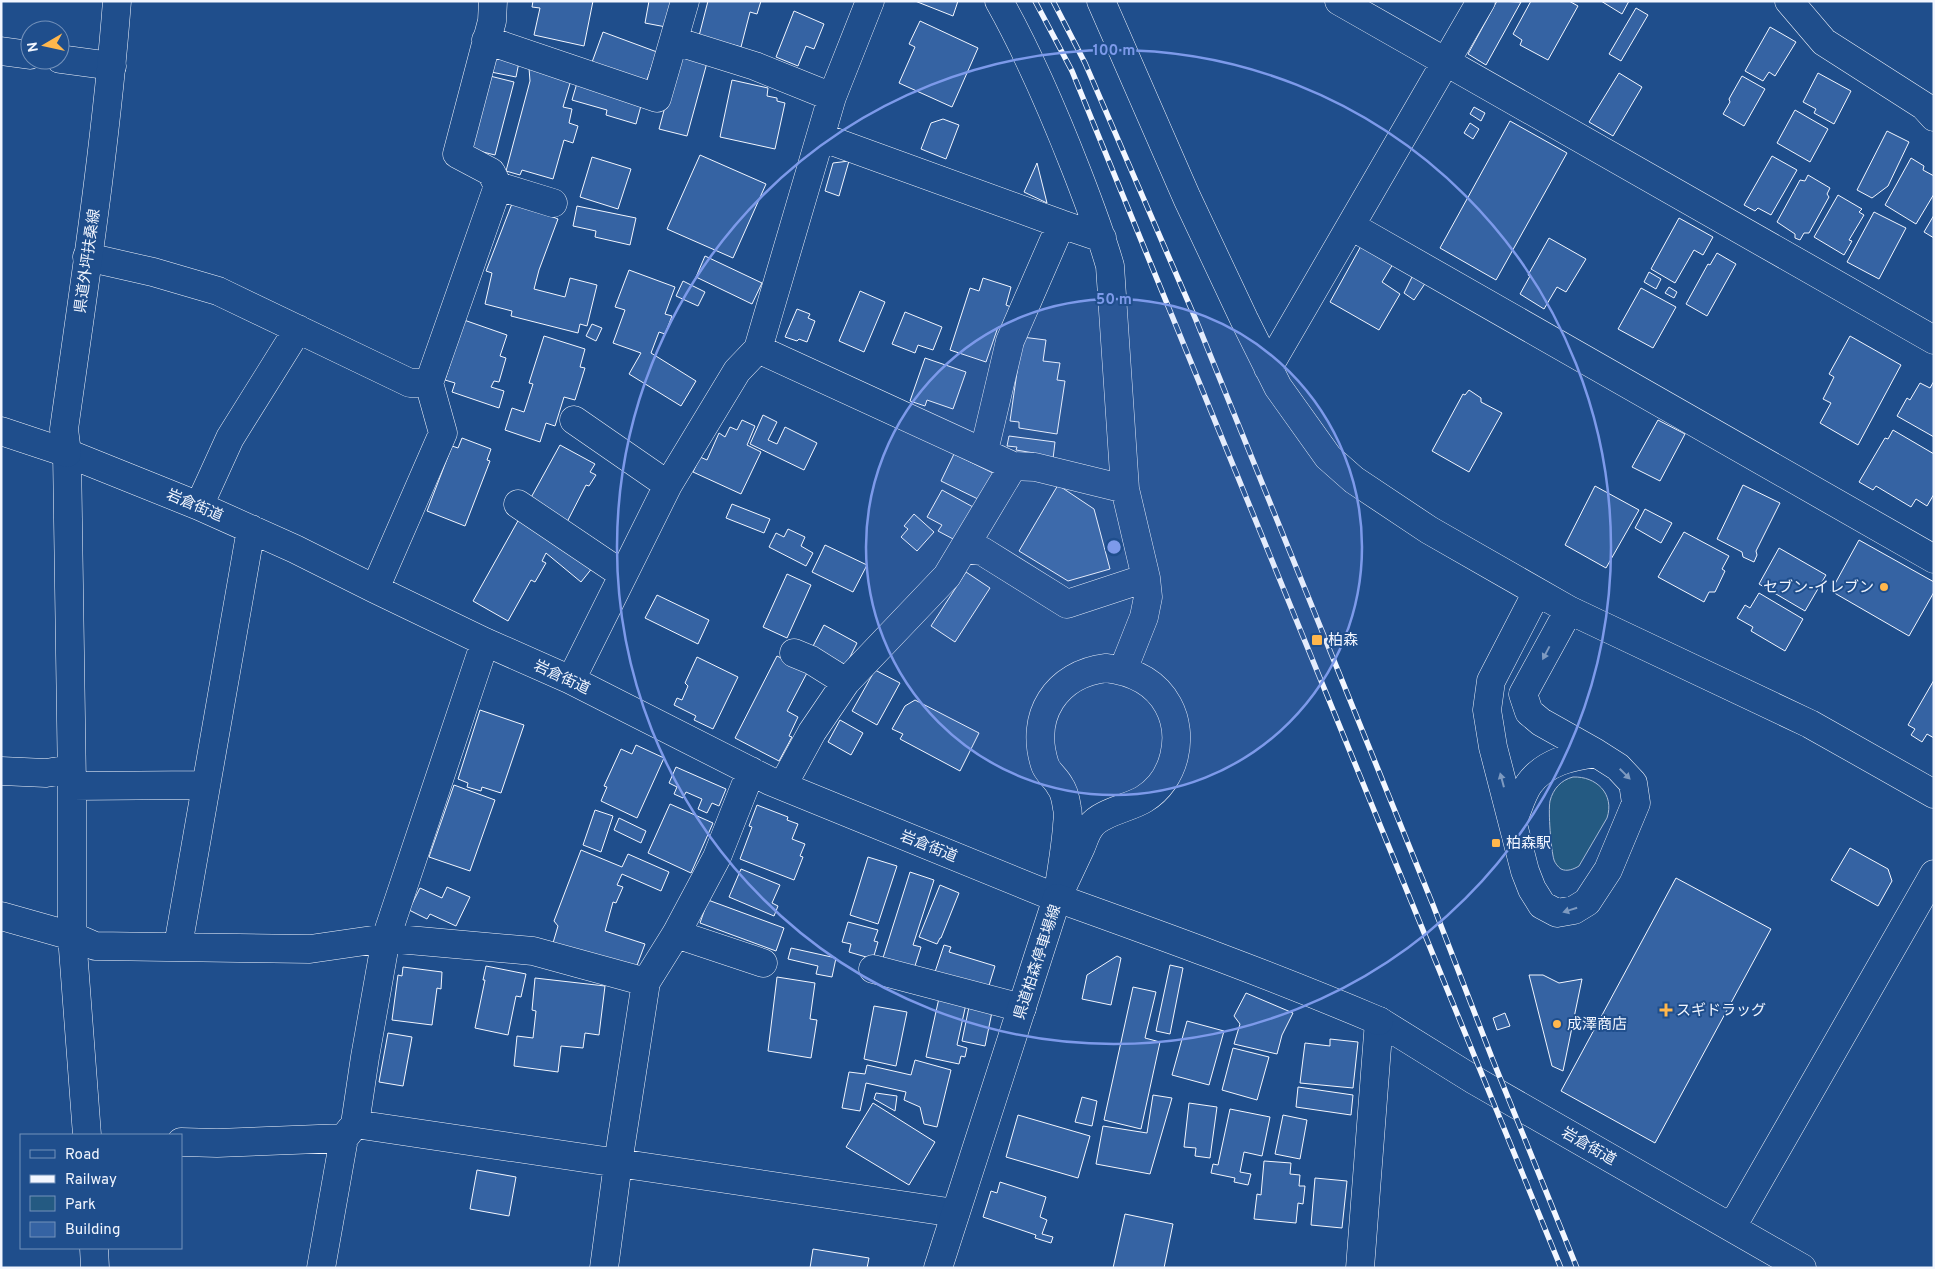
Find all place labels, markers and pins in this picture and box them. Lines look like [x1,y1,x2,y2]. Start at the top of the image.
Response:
centre of rings [1105,538,1123,556]
place label: セブン-イレブン [1763,579,1874,598]
marker: セブン-イレブン [1878,581,1890,593]
place label: 柏森 [1328,632,1358,651]
marker: 柏森 [1310,633,1324,647]
place label: 柏森駅 [1506,835,1551,854]
marker: 柏森駅 [1490,837,1502,849]
place label: スギドラッグ [1676,1002,1766,1021]
marker: スギドラッグ [1660,1004,1672,1016]
place label: 成澤商店 [1567,1016,1627,1035]
marker: 成澤商店 [1551,1018,1563,1030]

